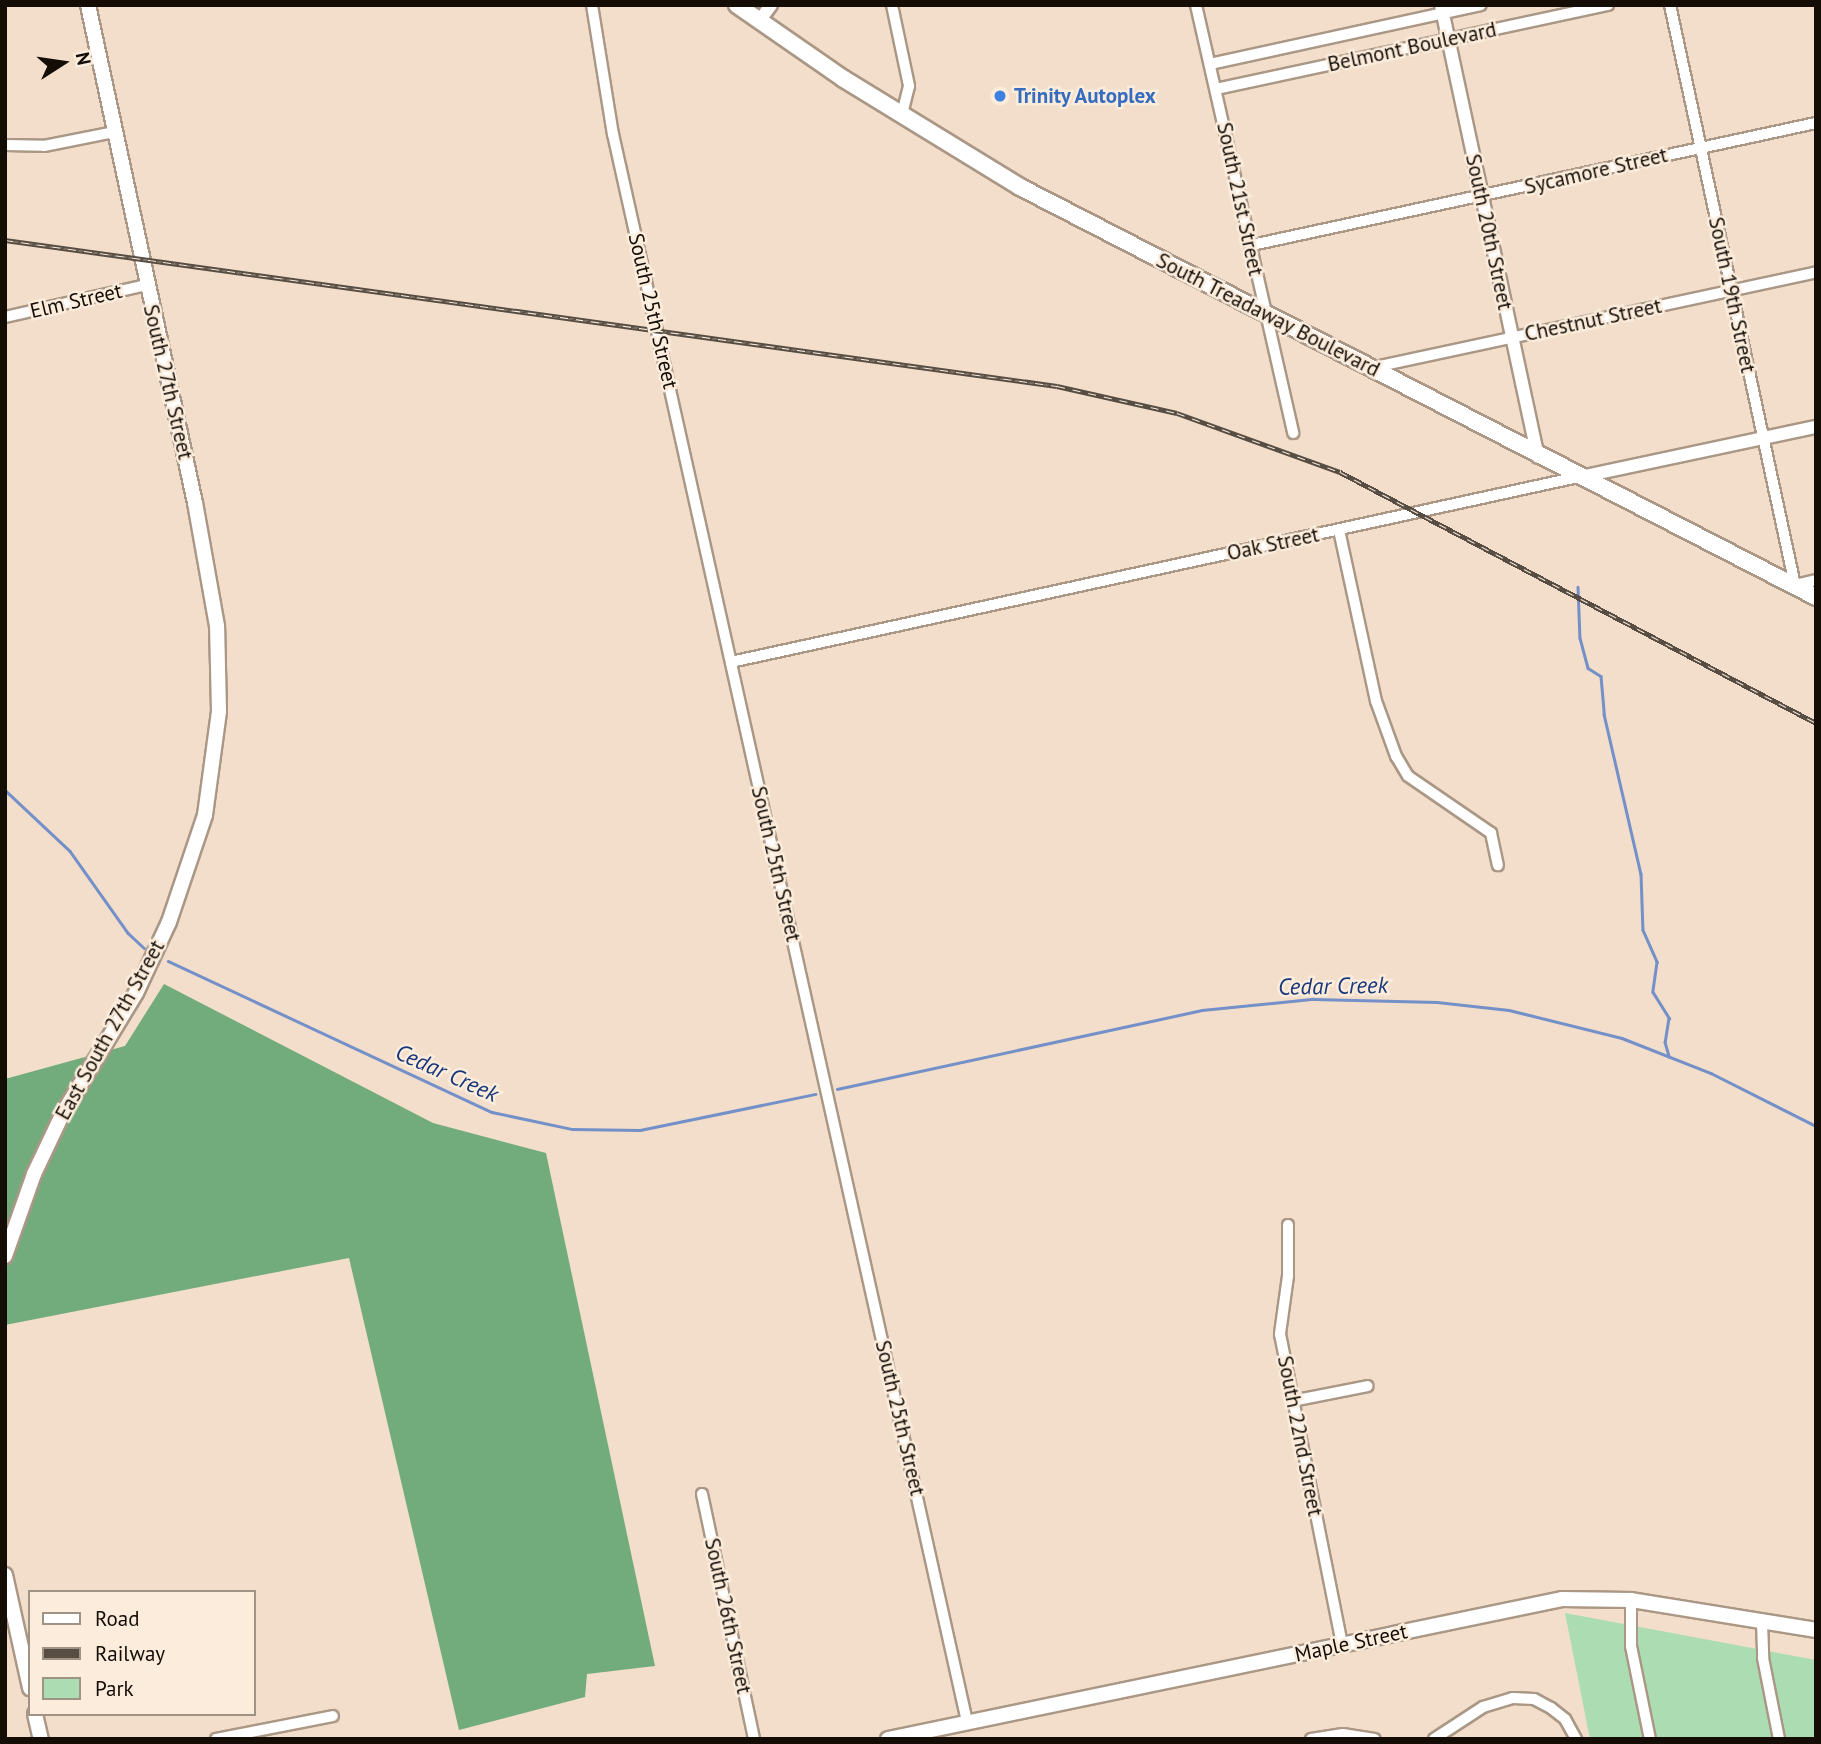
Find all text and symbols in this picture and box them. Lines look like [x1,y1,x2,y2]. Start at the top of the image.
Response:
street label: Belmont Boulevard [1325,17,1499,77]
north arrow [28,28,98,98]
text: N [71,50,97,67]
place label: Trinity Autoplex [1014,83,1157,109]
marker: Trinity Autoplex [992,88,1008,104]
street label: South 21st Street [1211,120,1269,278]
street label: Sycamore Street [1522,142,1670,200]
street label: South 20th Street [1460,152,1518,312]
street label: South 19th Street [1703,215,1761,375]
street label: South 25th Street [623,231,683,391]
street label: South Treadaway Boulevard [1151,247,1385,383]
street label: Elm Street [28,278,124,324]
street label: Chestnut Street [1522,293,1664,347]
street label: South 27th Street [138,302,198,462]
street label: Oak Street [1224,522,1322,566]
street label: South 25th Street [746,784,806,944]
street label: East South 27th Street [50,936,170,1124]
water label: Cedar Creek [1278,971,1388,1001]
water label: Cedar Creek [391,1038,503,1108]
street label: South 25th Street [870,1338,930,1498]
street label: South 22nd Street [1272,1354,1328,1518]
street label: South 26th Street [699,1536,757,1696]
legend [28,1590,256,1716]
text: Road [95,1605,139,1632]
street label: Maple Street [1292,1619,1410,1667]
text: Railway [95,1640,165,1667]
text: Park [95,1675,134,1702]

